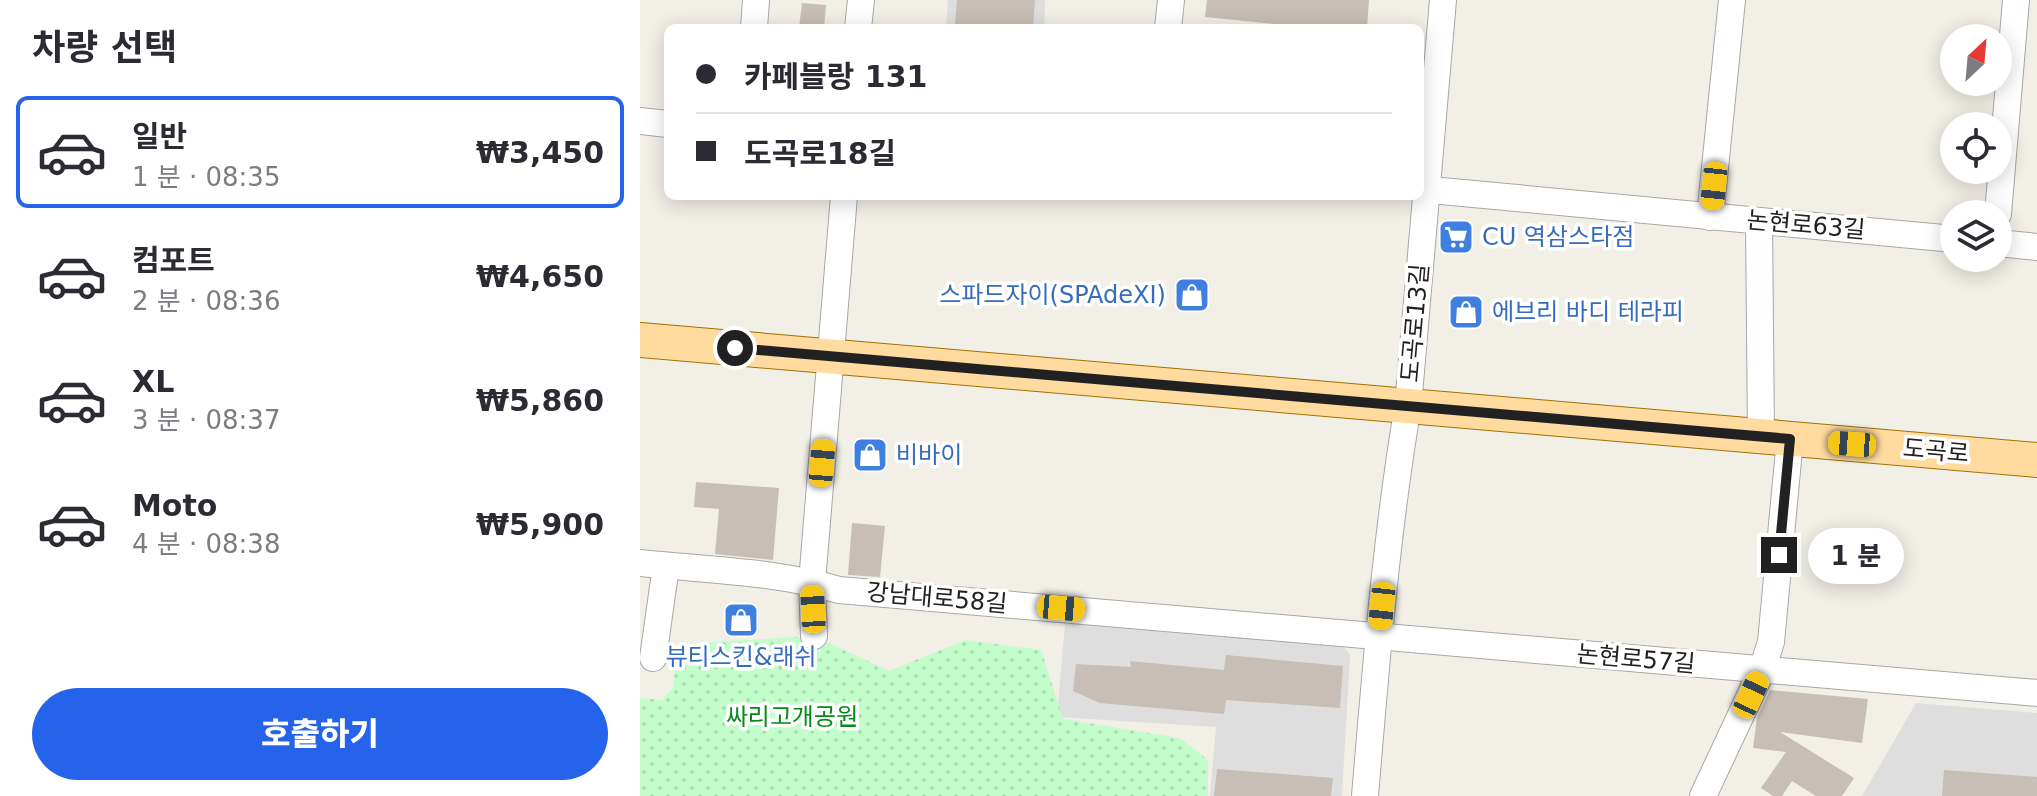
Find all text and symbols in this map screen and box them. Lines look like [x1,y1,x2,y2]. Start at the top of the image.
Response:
north arrow [1940,24,2012,96]
map controls [1940,24,2012,272]
text: 차량 선택 [32,27,177,68]
text: 카페블랑 131 [744,59,927,94]
button: locate [1940,112,2012,184]
icon: car [36,116,108,188]
text: 일반 [132,119,187,154]
text: ₩3,450 [476,135,604,170]
text: 도곡로18길 [744,136,896,171]
car [1700,161,1728,211]
text: 1 분 · 08:35 [132,162,280,192]
button: layers [1940,200,2012,272]
street label: 논현로63길 [1746,206,1866,244]
supermarket icon: CU 역삼스타점 [1437,218,1475,256]
place label: CU 역삼스타점 [1482,223,1634,251]
icon: car [36,240,108,312]
text: 컴포트 [132,243,215,278]
text: ₩4,650 [476,259,604,294]
street label: 도곡로13길 [1396,263,1434,383]
shop icon: 스파드자이(SPAdeXI) [1173,276,1211,314]
place label: 스파드자이(SPAdeXI) [939,281,1166,309]
text: 2 분 · 08:36 [132,286,280,316]
shop icon: 에브리 바디 테라피 [1447,293,1485,331]
place label: 에브리 바디 테라피 [1492,298,1684,326]
route start [717,330,753,366]
icon: car [36,364,108,436]
text: XL [132,364,174,399]
text: ₩5,860 [476,383,604,418]
text: 3 분 · 08:37 [132,405,280,435]
car [1827,430,1877,458]
street label: 도곡로 [1902,434,1970,468]
shop icon: 비바이 [851,436,889,474]
car [808,438,836,488]
place label: 비바이 [896,441,962,469]
icon: car [36,488,108,560]
text: Moto [132,488,217,523]
text: ₩5,900 [476,507,604,542]
callout: 1 분 [1807,527,1903,583]
text: 4 분 · 08:38 [132,529,280,559]
route end [1761,537,1797,573]
text: 1 분 [1830,541,1882,571]
street label: 강남대로58길 [866,578,1008,618]
car [1368,581,1396,631]
car [800,584,826,634]
car [1036,594,1086,622]
shop icon: 뷰티스킨&래쉬 [722,601,760,639]
street label: 논현로57길 [1576,640,1696,678]
place label: 뷰티스킨&래쉬 [665,643,817,671]
car [1730,668,1772,722]
button: 호출하기 [32,688,608,780]
park label: 싸리고개공원 [726,703,858,731]

